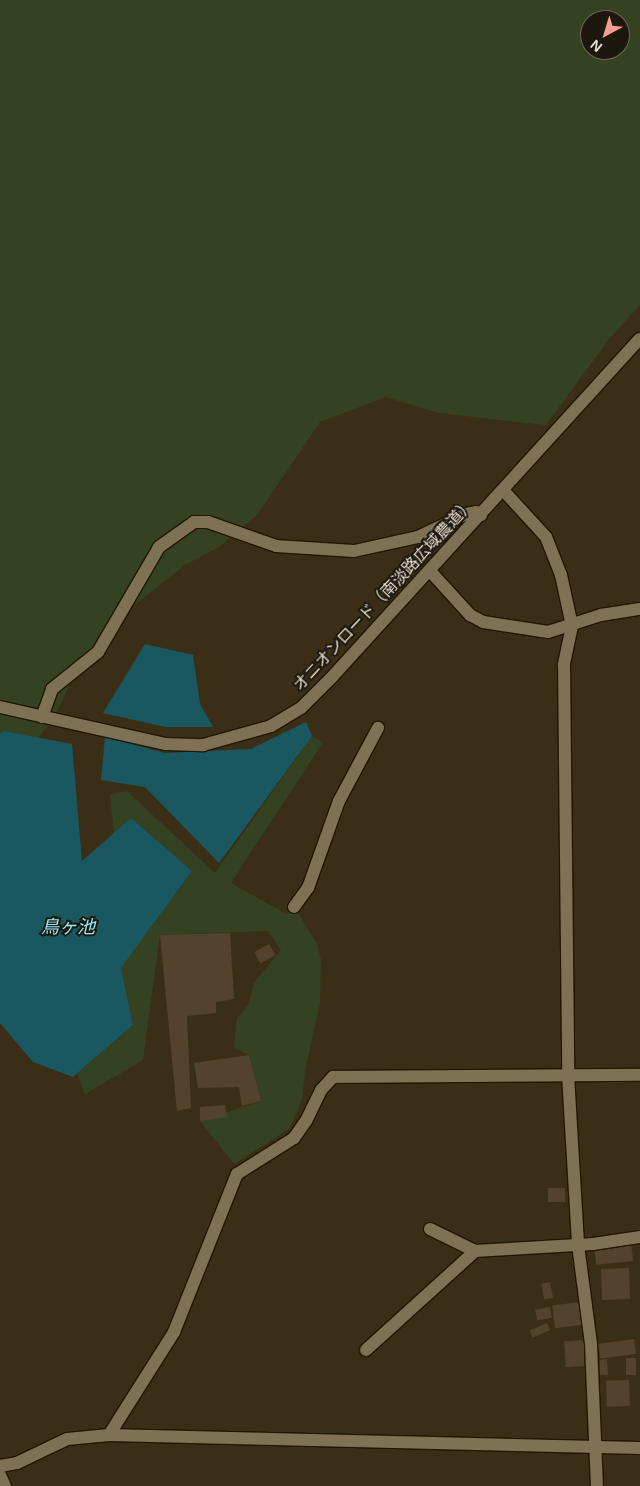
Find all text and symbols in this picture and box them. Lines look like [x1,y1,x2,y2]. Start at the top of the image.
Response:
north arrow [580,10,630,60]
text: N [587,36,605,55]
street label: オニオンロード（南淡路広域農道） [290,495,478,695]
water label: 鳥ヶ池 [41,916,95,938]

